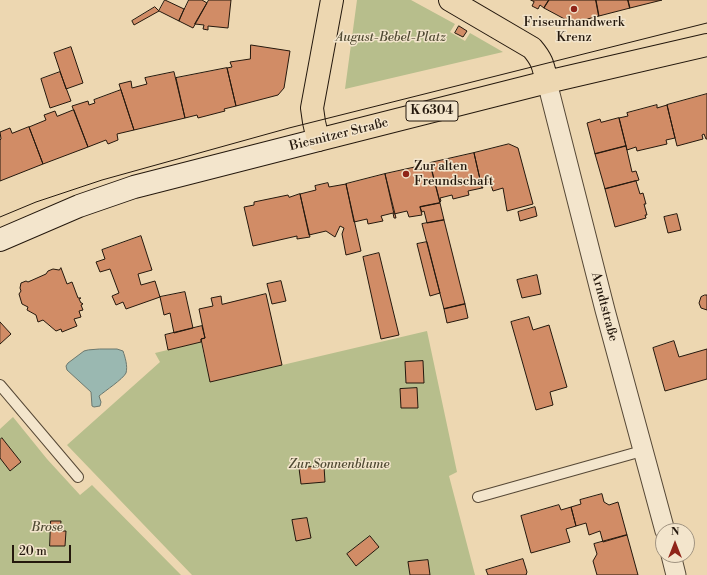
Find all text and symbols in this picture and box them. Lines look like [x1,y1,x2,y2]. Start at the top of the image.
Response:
marker: Friseurhandwerk Krenz [569,4,579,14]
place label: Friseurhandwerk Krenz [524,15,624,46]
park label: August-Bebel-Platz [336,30,446,46]
road number: K 6304 [406,101,458,121]
street label: Biesnitzer Straße [288,115,390,155]
place label: Zur alten Freundschaft [414,159,493,190]
marker: Zur alten Freundschaft [401,169,411,179]
street label: Arndtstraße [587,271,621,343]
park label: Zur Sonnenblume [288,457,390,473]
park label: Brose [31,520,63,536]
north arrow [655,523,695,563]
text: N [671,525,679,539]
scale bar [14,537,73,563]
text: 20 m [19,544,47,559]

